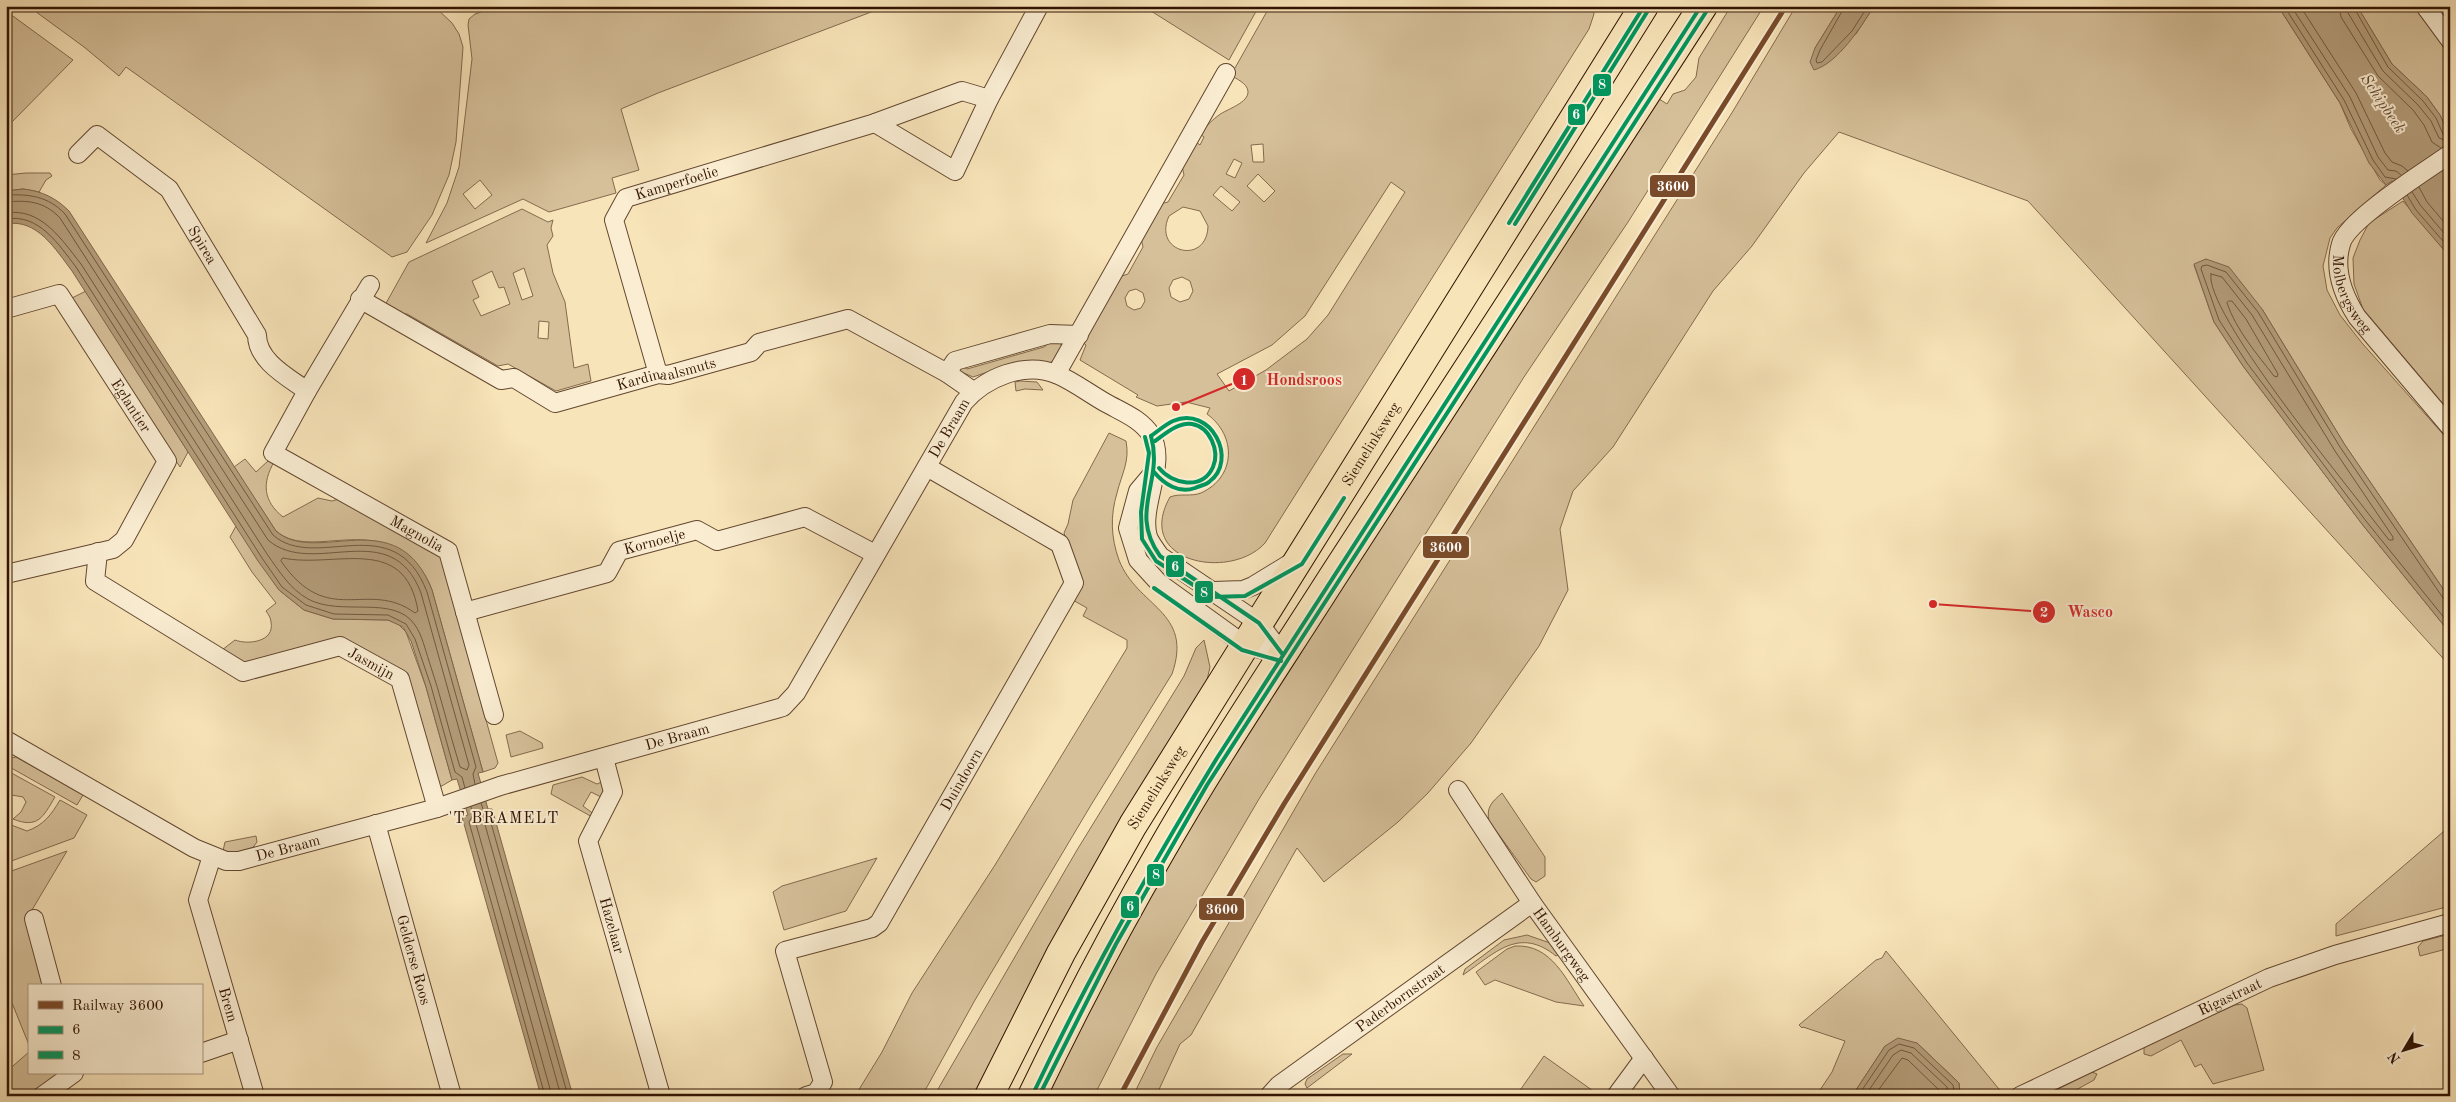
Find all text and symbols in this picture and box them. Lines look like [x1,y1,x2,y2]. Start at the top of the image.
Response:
water label: Schipbeek [2357,72,2408,137]
line badge: 8 [1592,73,1612,97]
text: 8 [1598,78,1606,92]
line badge: 6 [1567,103,1586,126]
text: 6 [1572,108,1580,122]
street label: Kamperfoelie [634,165,720,204]
line badge: 3600 [1649,174,1696,198]
text: 3600 [1657,180,1689,194]
street label: Spirea [184,224,219,268]
street label: Molbergsweg [2329,254,2374,337]
street label: Kardinaalsmuts [615,356,718,394]
callout: Hondsroos [1231,364,1352,395]
text: Hondsroos [1266,373,1342,389]
text: 1 [1240,374,1248,389]
street label: Eglantier [107,377,153,436]
street label: De Braam [927,396,973,461]
street label: Siemelinksweg [1340,400,1404,489]
street label: Magnolia [387,514,446,556]
street label: Kornoelje [622,527,687,558]
line badge: 3600 [1422,535,1470,559]
text: 3600 [1430,541,1462,555]
line badge: 6 [1165,554,1185,578]
text: 6 [1171,560,1179,574]
line badge: 8 [1194,580,1214,604]
text: 8 [1200,586,1208,600]
callout: Wasco [2032,596,2123,627]
text: Wasco [2067,605,2113,621]
text: 2 [2040,606,2048,621]
street label: Jasmijn [345,646,396,683]
street label: De Braam [644,722,712,754]
street label: Siemelinksweg [1126,744,1189,833]
street label: Duindoorn [939,747,986,814]
district label: 'T BRAMELT [448,811,560,827]
street label: De Braam [254,834,322,865]
line badge: 8 [1146,863,1165,887]
text: 8 [1152,868,1160,882]
line badge: 6 [1120,895,1140,919]
street label: Hazelaar [596,896,626,956]
line badge: 3600 [1198,897,1245,921]
text: 6 [1126,900,1134,914]
text: 3600 [1206,903,1238,917]
street label: Hamburgweg [1529,905,1592,985]
street label: Gelderse Roos [393,914,432,1007]
street label: Paderbornstraat [1354,962,1448,1036]
street label: Rigastraat [2196,977,2264,1019]
legend [28,984,202,1074]
street label: Brem [215,986,239,1024]
text: Railway 3600 [72,999,164,1014]
text: 6 [72,1023,81,1038]
north arrow [2378,1024,2428,1074]
text: 8 [72,1049,81,1064]
text: N [2386,1049,2403,1066]

